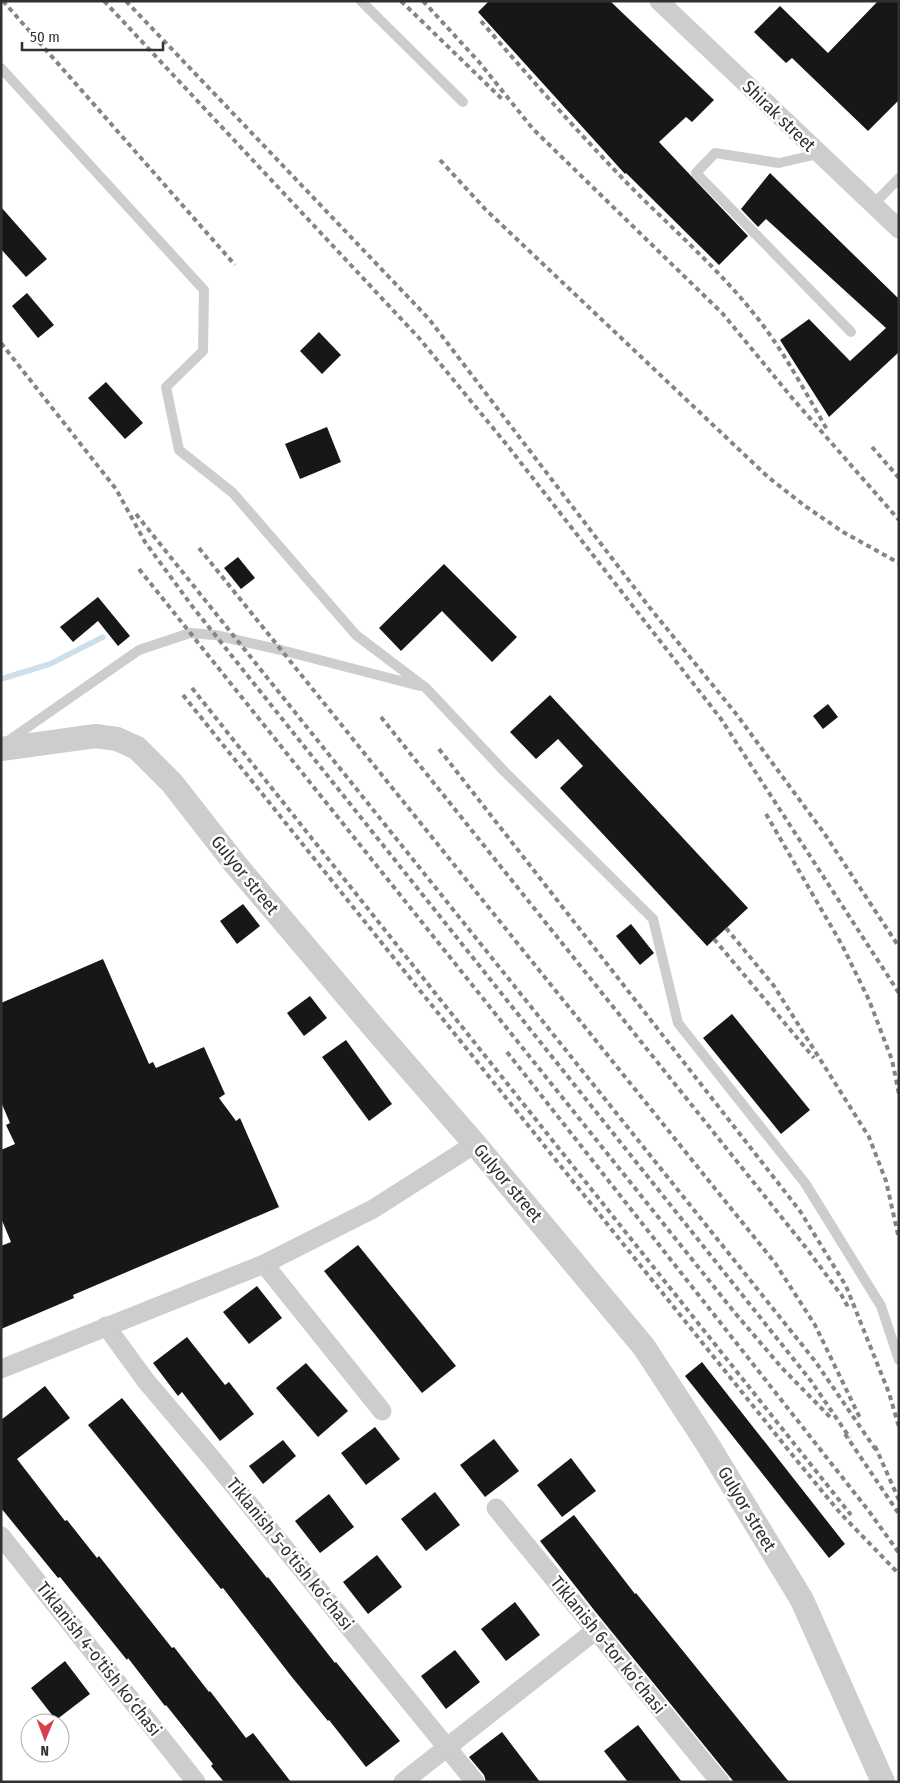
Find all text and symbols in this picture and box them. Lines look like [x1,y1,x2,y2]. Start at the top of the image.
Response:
scale bar [22,20,164,52]
text: 50 m [30,28,60,46]
street label: Shirak street [738,76,820,156]
street label: Gulyor street [206,831,284,919]
street label: Gulyor street [469,1139,547,1227]
street label: Gulyor street [713,1463,781,1556]
street label: Tiklanish 5-o'tish ko‘chasi [222,1474,358,1634]
street label: Tiklanish 6-tor ko‘chasi [546,1572,670,1718]
street label: Tiklanish 4-o'tish ko‘chasi [32,1577,166,1741]
north arrow [20,1713,70,1763]
text: N [40,1742,49,1759]

